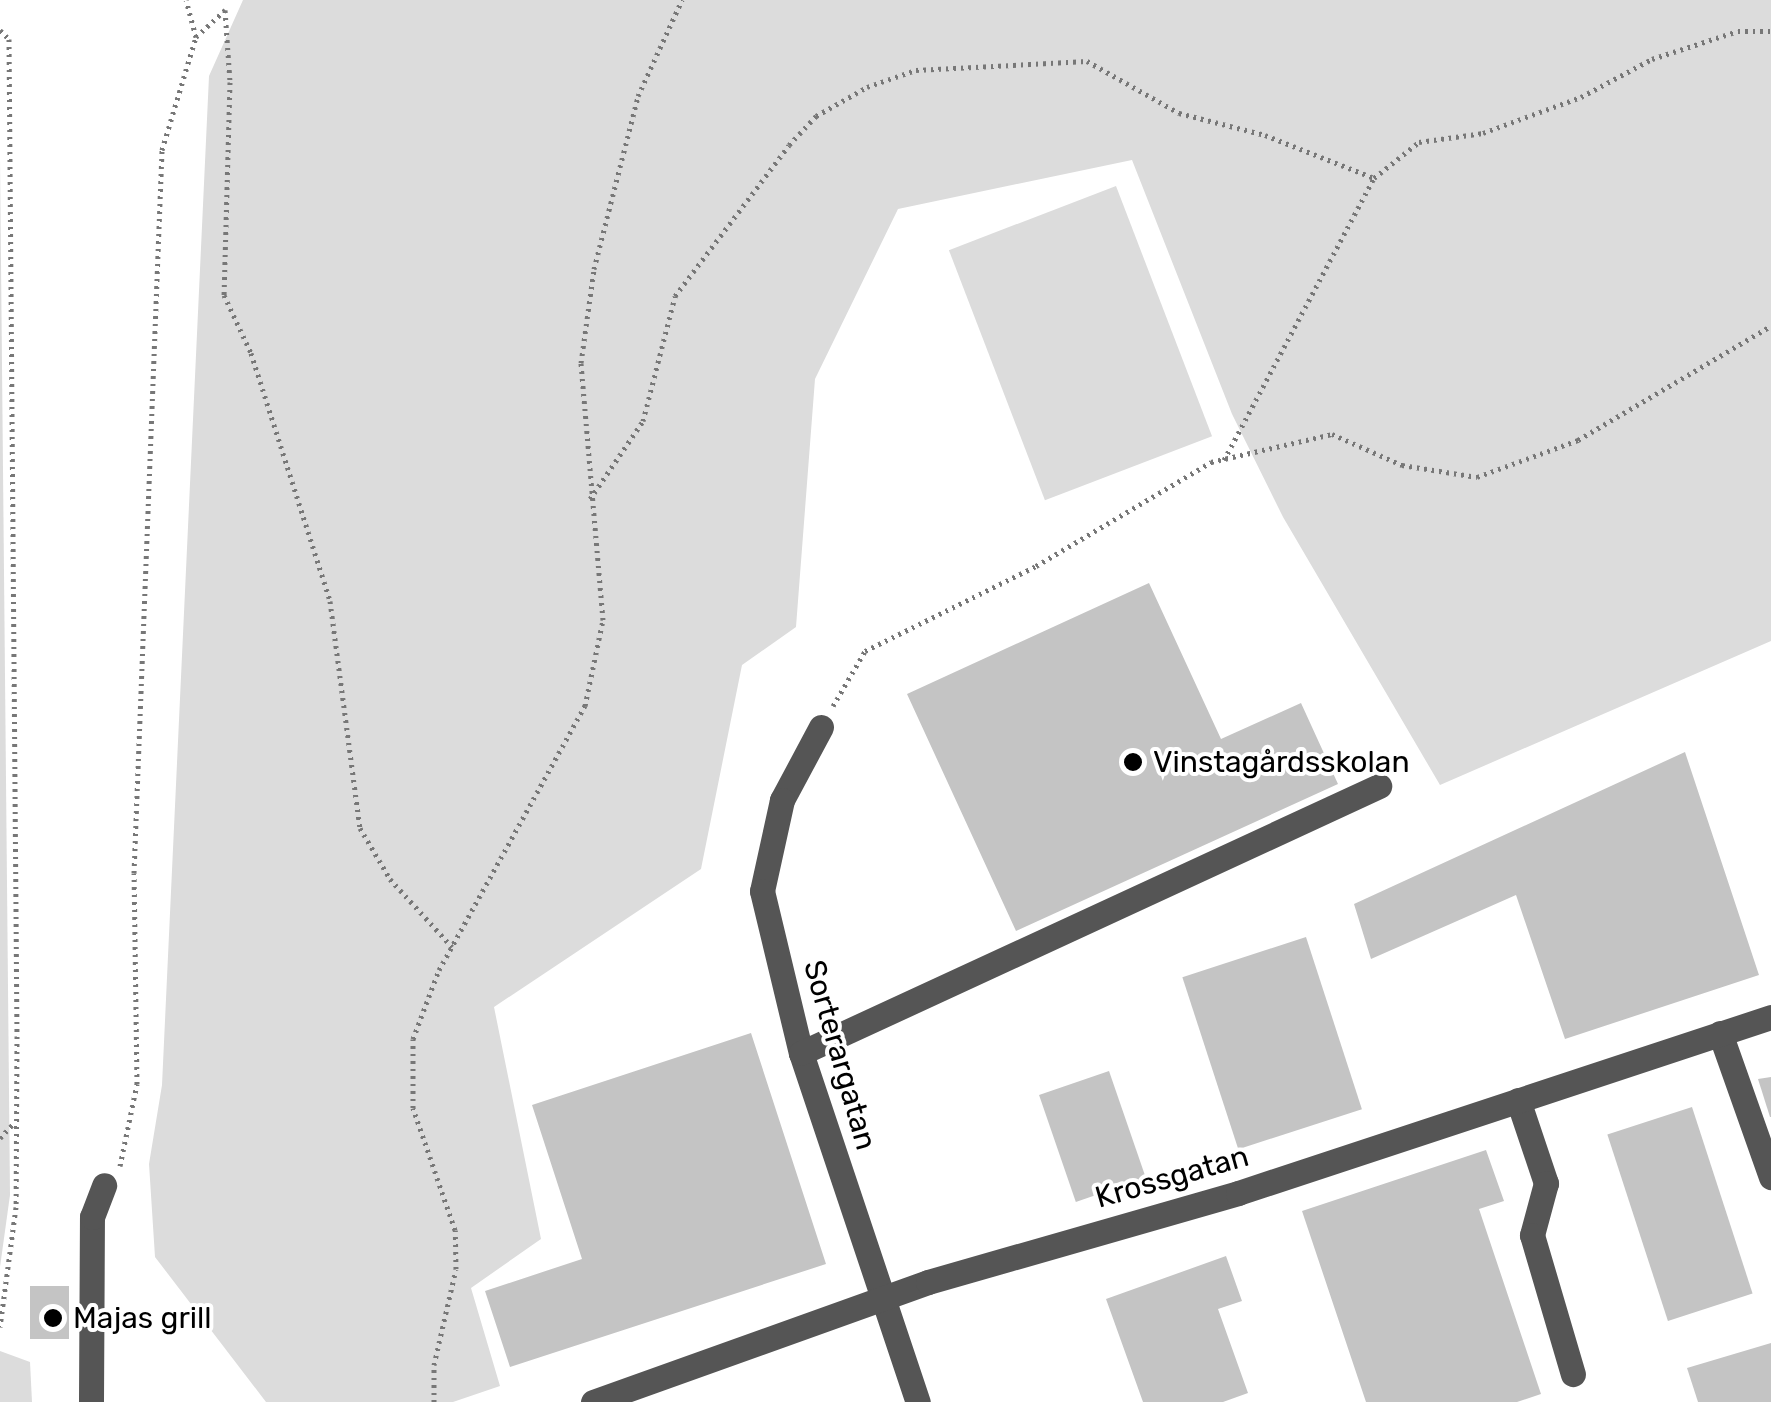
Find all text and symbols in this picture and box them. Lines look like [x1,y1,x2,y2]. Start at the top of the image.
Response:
place label: Vinstagårdsskolan [1153,744,1410,780]
marker: Vinstagårdsskolan [1122,751,1144,773]
street label: Sorterargatan [796,956,884,1154]
street label: Krossgatan [1091,1138,1253,1216]
place label: Majas grill [73,1300,212,1336]
marker: Majas grill [42,1307,64,1329]

